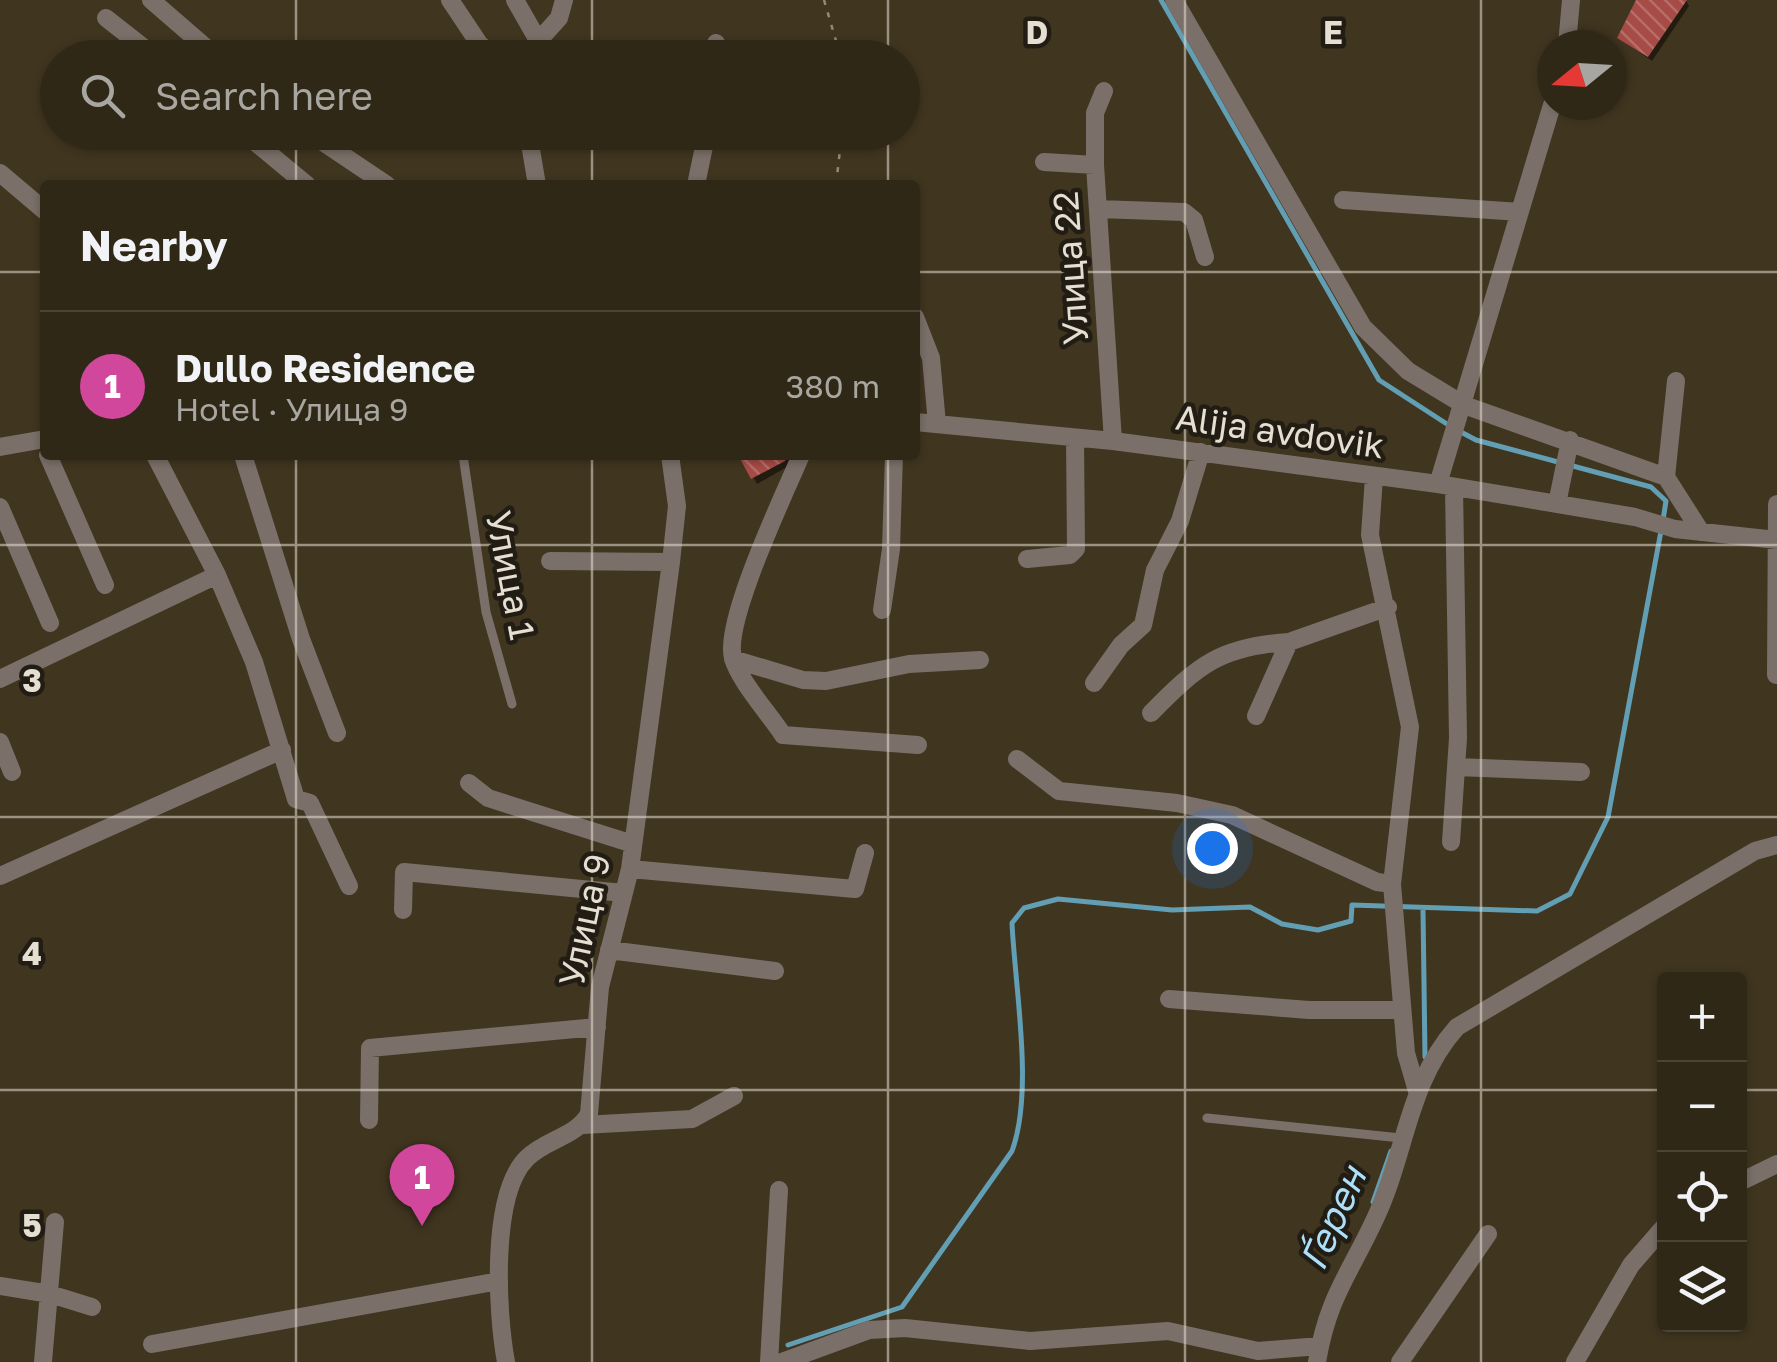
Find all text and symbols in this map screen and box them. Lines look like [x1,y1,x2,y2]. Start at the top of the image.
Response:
text: D [1026,13,1048,51]
text: E [1323,13,1343,51]
north arrow [1537,30,1627,120]
search box [40,40,920,150]
icon: search [75,68,130,123]
text: Search here [155,73,373,118]
street label: Улица 22 [1044,190,1096,346]
text: Nearby [80,220,228,270]
text: Dullo Residence [175,345,475,390]
text: 1 [104,367,121,405]
text: 380 m [786,367,880,405]
text: Hotel · Улица 9 [175,390,408,428]
street label: Alija avdovik [1173,396,1387,466]
street label: Улица 1 [478,507,544,643]
text: 3 [22,661,42,699]
your location [1187,823,1238,874]
street label: Улица 9 [550,850,618,990]
text: 4 [22,934,42,972]
map controls [1657,972,1747,1332]
button: + [1657,972,1747,1062]
button: − [1657,1062,1747,1152]
pin: 1 [390,1144,454,1226]
button: locate [1657,1152,1747,1242]
water label: Ѓерен [1290,1157,1376,1276]
text: 5 [22,1206,42,1244]
button: layers [1657,1242,1747,1332]

